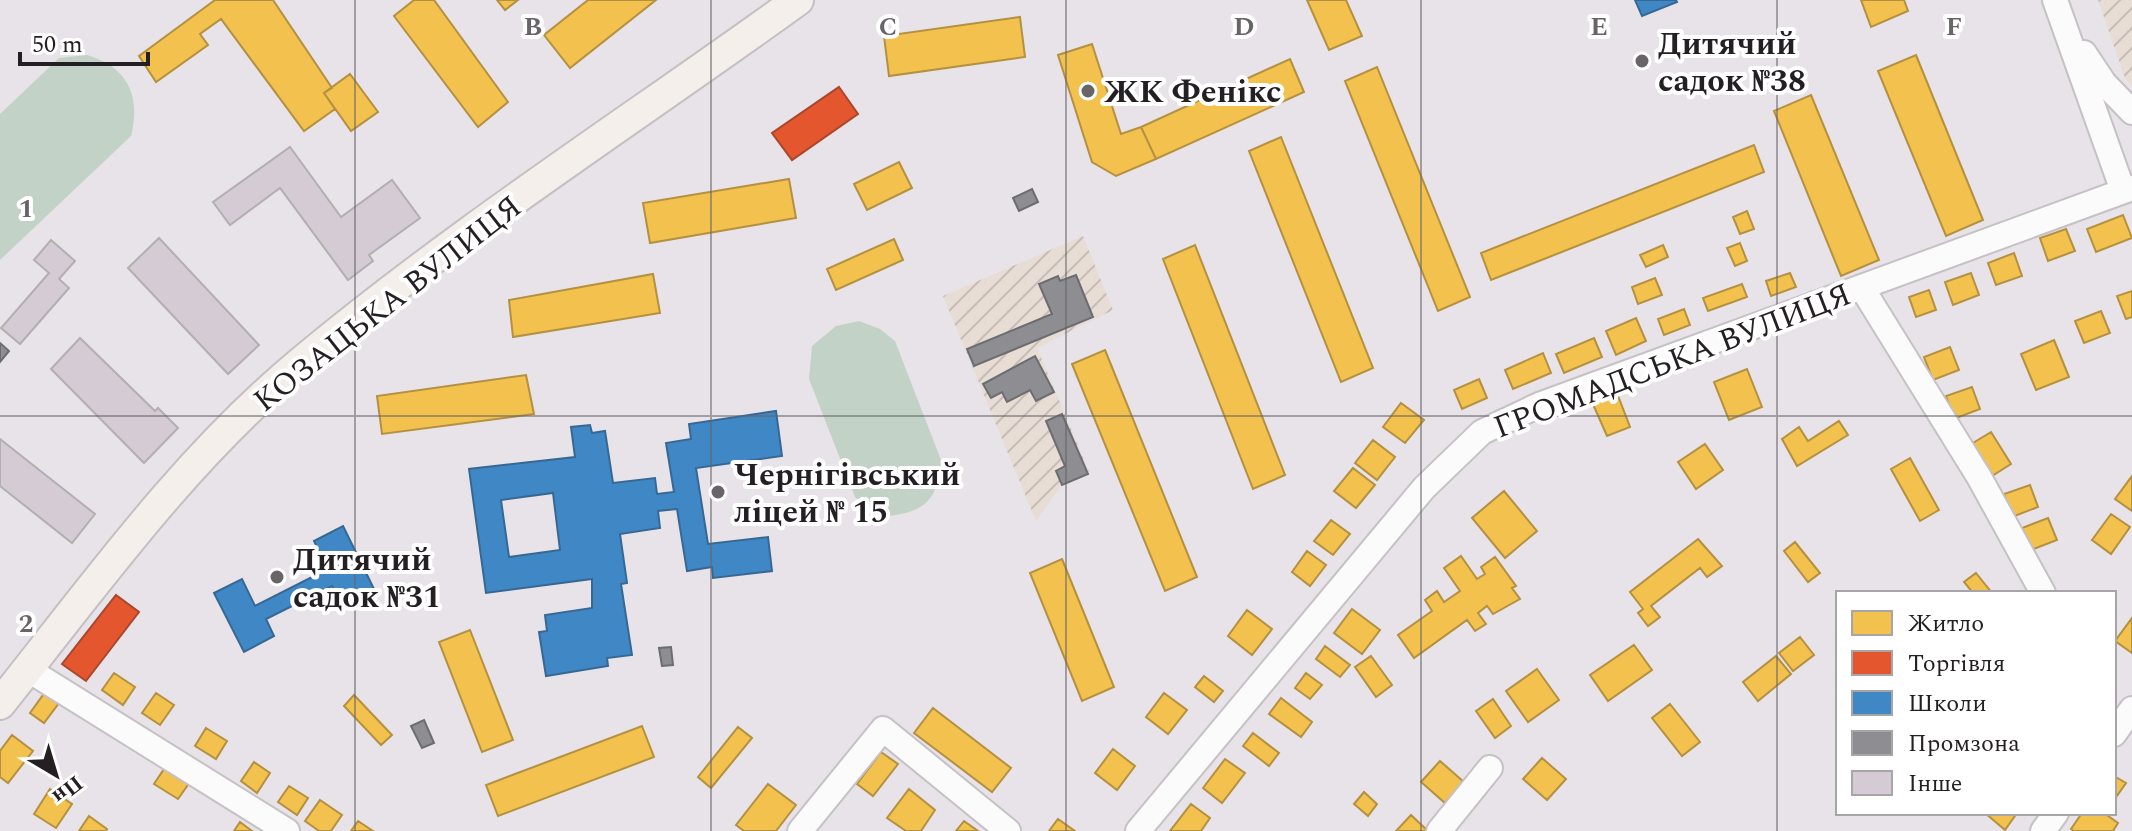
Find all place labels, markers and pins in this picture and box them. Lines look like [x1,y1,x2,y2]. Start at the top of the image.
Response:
place label: Дитячий садок №38 [1658,20,1806,106]
marker: Дитячий садок №38 [1633,52,1651,70]
place label: ЖК Фенікс [1104,68,1282,117]
marker: ЖК Фенікс [1079,82,1097,100]
place label: Чернігівський ліцей № 15 [734,451,961,537]
marker: Чернігівський ліцей № 15 [709,483,727,501]
place label: Дитячий садок №31 [293,536,441,622]
marker: Дитячий садок №31 [268,568,286,586]

